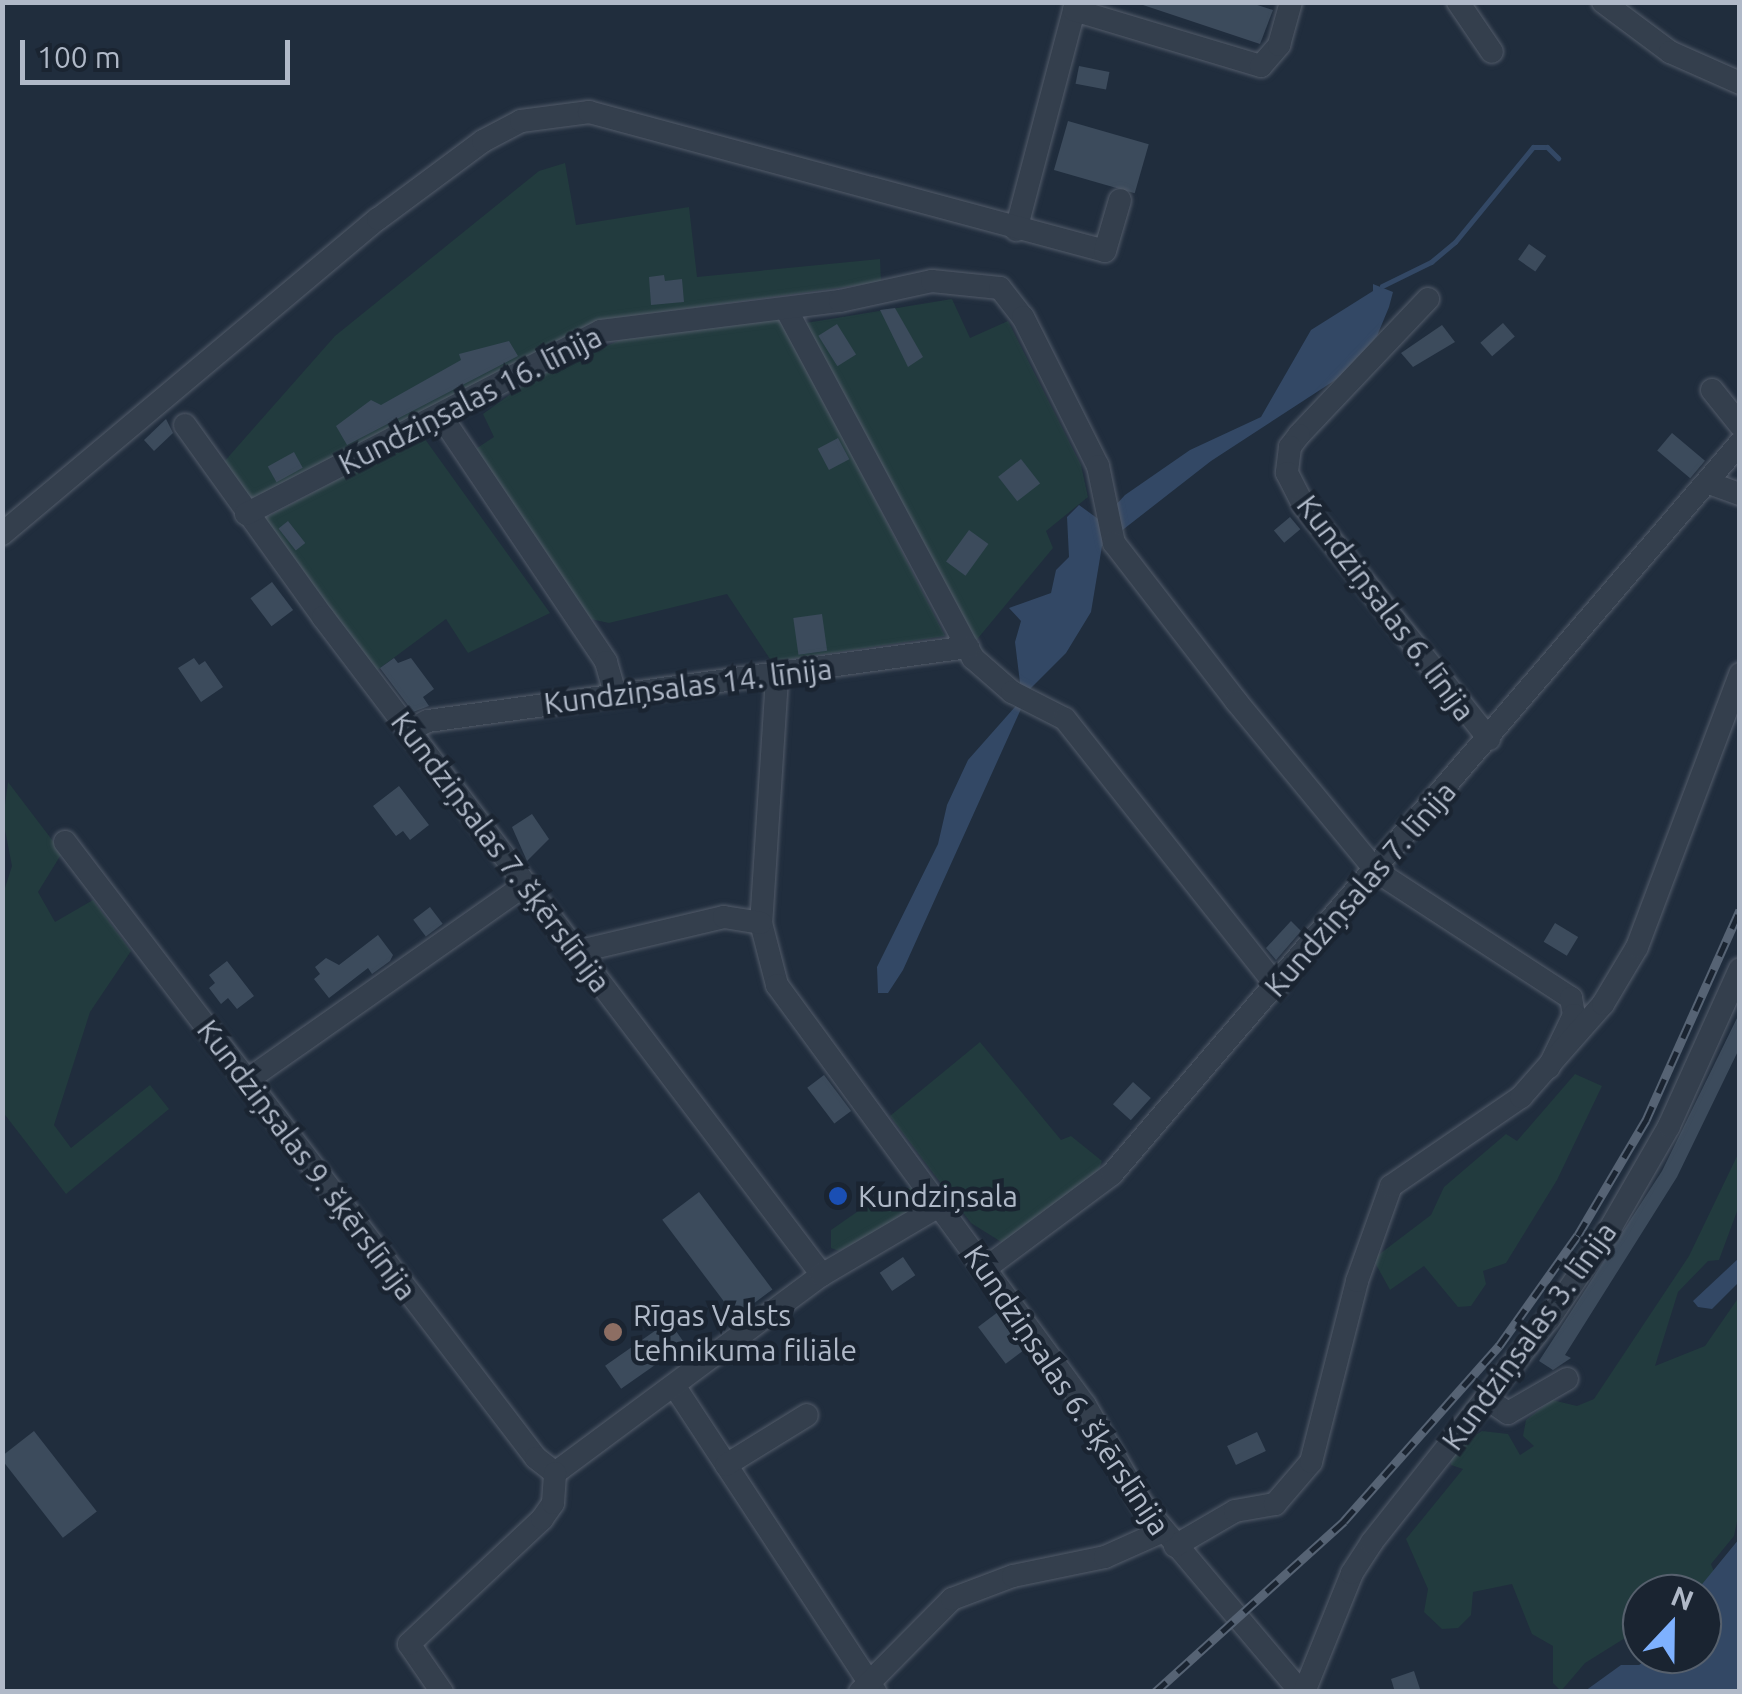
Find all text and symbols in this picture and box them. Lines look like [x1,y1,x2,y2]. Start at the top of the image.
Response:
scale bar [25,20,295,82]
text: 100 m [37,40,121,74]
street label: Kundziņsalas 16. līnija [333,318,607,482]
street label: Kundziņsalas 6. līnija [1289,488,1483,728]
street label: Kundziņsalas 14. līnija [542,650,834,722]
street label: Kundziņsalas 7. šķērslīnija [384,705,618,999]
street label: Kundziņsalas 7. līnija [1257,774,1463,1004]
street label: Kundziņsalas 9. šķērslīnija [190,1013,424,1307]
place label: Kundziņsala [858,1178,1018,1214]
marker: Kundziņsala [827,1185,849,1207]
street label: Kundziņsalas 3. līnija [1434,1215,1624,1457]
street label: Kundziņsalas 6. šķērslīnija [956,1238,1178,1542]
place label: Rīgas Valsts tehnikuma filiāle [633,1297,857,1368]
marker: Rīgas Valsts tehnikuma filiāle [602,1321,624,1343]
north arrow [1622,1574,1722,1674]
text: N [1667,1579,1698,1616]

